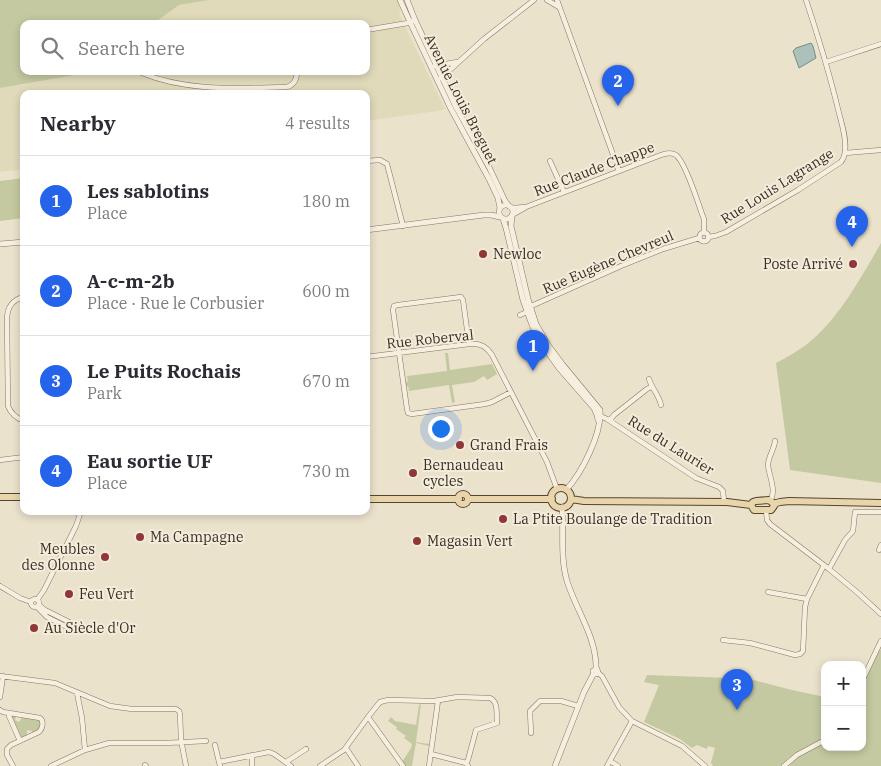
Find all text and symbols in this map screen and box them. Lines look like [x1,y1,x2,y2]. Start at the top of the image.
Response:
search box [20,20,370,75]
street label: Avenue Louis Breguet [420,31,502,167]
icon: search [38,34,66,62]
text: Search here [78,36,185,60]
pin: 2 [602,65,634,106]
text: Nearby [40,109,116,137]
text: 4 results [285,113,350,133]
street label: Rue Claude Chappe [531,138,657,200]
street label: Rue Louis Lagrange [717,144,837,228]
text: Les sablotins [87,179,209,203]
text: 1 [51,191,61,211]
text: 180 m [302,191,350,211]
text: Place [87,203,127,223]
pin: 4 [836,206,868,247]
street label: Rue Eugène Chevreul [540,226,676,298]
place label: Newloc [493,245,542,263]
marker: Newloc [477,248,489,260]
place label: Poste Arrivé [763,255,843,273]
marker: Poste Arrivé [847,258,859,270]
text: A-c-m-2b [87,269,175,293]
text: 2 [51,281,61,301]
text: 600 m [302,281,350,301]
text: Place · Rue le Corbusier [87,293,264,313]
street label: Rue Roberval [385,325,475,353]
pin: 1 [517,330,549,371]
text: Le Puits Rochais [87,359,241,383]
text: 3 [51,371,61,391]
text: 670 m [302,371,350,391]
text: Park [87,383,122,403]
street label: Rue du Laurier [625,411,718,479]
your location [428,416,454,442]
place label: Grand Frais [470,436,548,454]
marker: Grand Frais [454,439,466,451]
text: Eau sortie UF [87,449,213,473]
place label: Bernaudeau cycles [423,456,504,490]
text: 4 [51,461,61,481]
text: 730 m [302,461,350,481]
marker: Bernaudeau cycles [407,467,419,479]
text: Place [87,473,127,493]
place label: La Ptite Boulange de Tradition [513,510,712,528]
marker: La Ptite Boulange de Tradition [497,513,509,525]
place label: Ma Campagne [150,528,243,546]
marker: Ma Campagne [134,531,146,543]
place label: Magasin Vert [427,532,513,550]
marker: Magasin Vert [411,535,423,547]
place label: Meubles des Olonne [21,540,95,574]
marker: Meubles des Olonne [99,551,111,563]
place label: Feu Vert [79,585,134,603]
marker: Feu Vert [63,588,75,600]
place label: Au Siècle d'Or [44,619,136,637]
marker: Au Siècle d'Or [28,622,40,634]
map controls [821,661,866,751]
button: + [821,661,866,706]
pin: 3 [721,669,753,710]
button: − [821,706,866,751]

